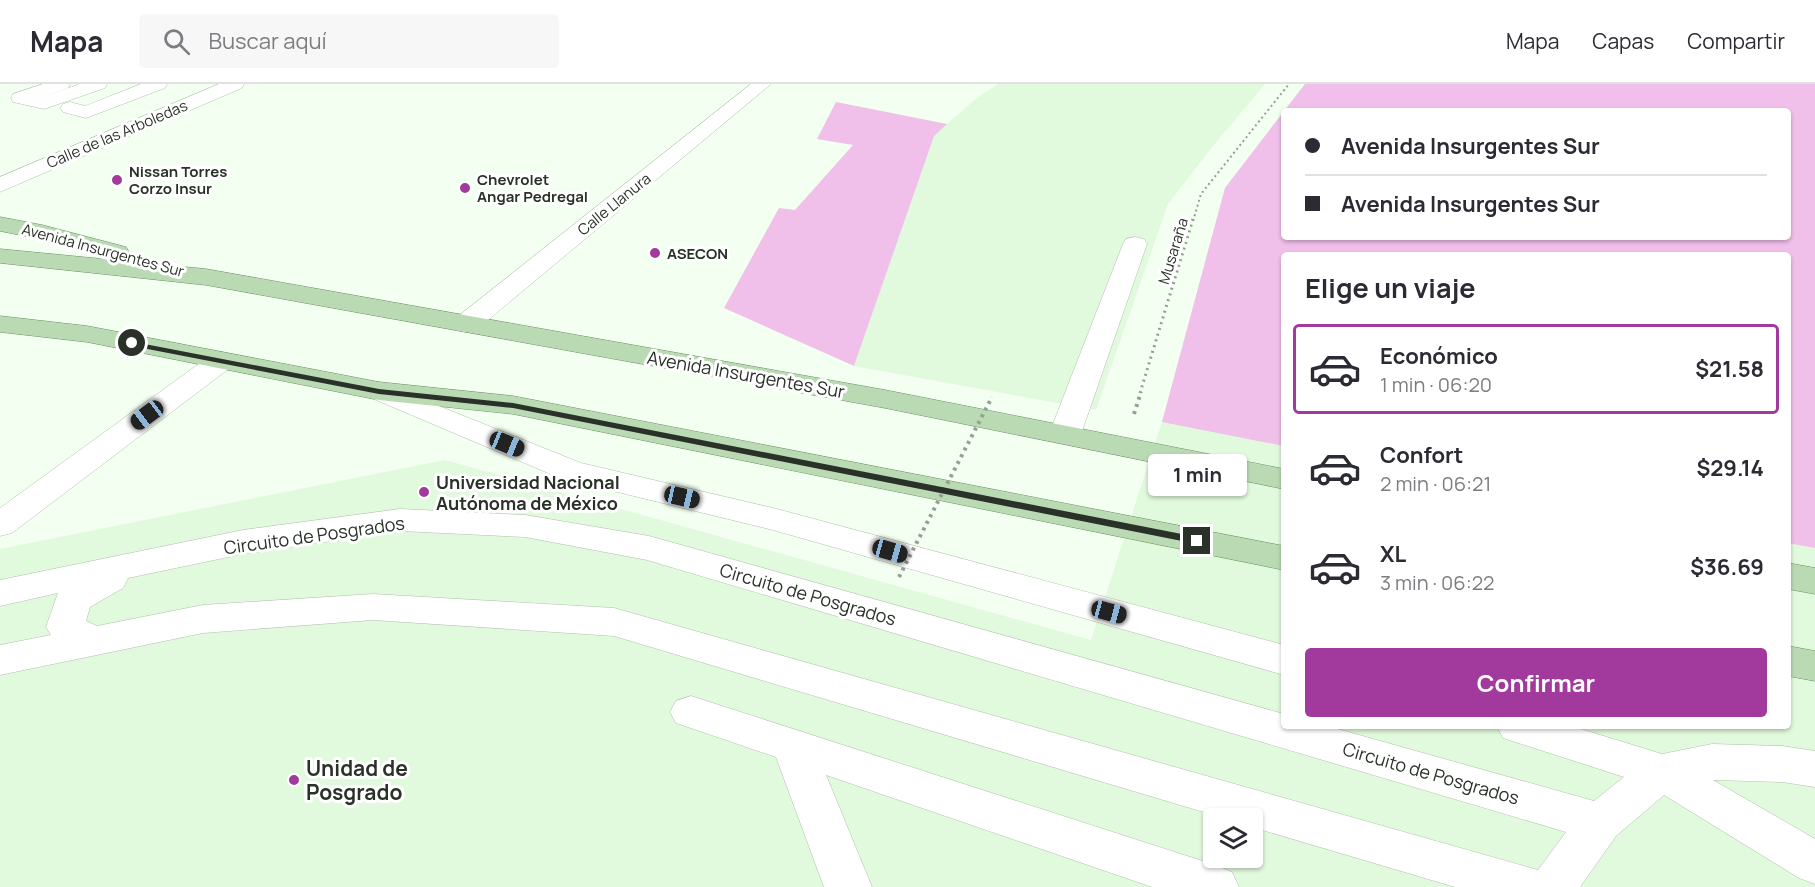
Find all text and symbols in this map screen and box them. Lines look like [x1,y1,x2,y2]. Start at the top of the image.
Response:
search box [139,14,559,68]
text: Mapa [30,22,103,60]
icon: search [160,25,193,58]
text: Buscar aquí [208,26,327,56]
text: Mapa [1506,27,1559,55]
text: Capas [1592,27,1654,55]
text: Compartir [1687,27,1785,55]
street label: Calle de las Arboledas [43,95,191,173]
text: Avenida Insurgentes Sur [1341,131,1600,161]
place label: Nissan Torres Corzo Insur [129,161,227,199]
street label: Calle Llanura [573,168,655,240]
place label: Chevrolet Angar Pedregal [477,169,588,207]
marker: Nissan Torres Corzo Insur [110,173,124,187]
marker: Chevrolet Angar Pedregal [458,181,472,195]
text: Avenida Insurgentes Sur [1341,189,1600,219]
street label: Musaraña [1153,215,1193,287]
street label: Avenida Insurgentes Sur [20,218,187,282]
place label: ASECON [667,243,728,264]
marker: ASECON [648,246,662,260]
text: Elige un viaje [1305,269,1476,306]
route start [118,329,145,356]
text: Económico [1380,341,1498,371]
icon: car [1308,342,1362,396]
street label: Avenida Insurgentes Sur [645,345,847,403]
text: $21.58 [1695,354,1764,384]
text: 1 min · 06:20 [1380,371,1492,398]
car [127,397,167,433]
car [487,429,527,459]
text: Confort [1380,440,1463,470]
icon: car [1308,441,1362,495]
text: $29.14 [1696,453,1764,483]
callout: 1 min [1148,454,1246,496]
text: 1 min [1173,461,1222,488]
place label: Universidad Nacional Autónoma de México [436,470,620,515]
text: 2 min · 06:21 [1380,470,1491,497]
car [662,484,702,510]
marker: Universidad Nacional Autónoma de México [417,485,431,499]
street label: Circuito de Posgrados [222,510,406,560]
route end [1183,527,1210,554]
car [870,537,910,565]
text: XL [1380,539,1406,569]
icon: car [1308,540,1362,594]
text: $36.69 [1690,552,1764,582]
street label: Circuito de Posgrados [717,557,899,631]
text: 3 min · 06:22 [1380,569,1495,596]
car [1089,599,1129,625]
button: Confirmar [1305,648,1767,717]
street label: Circuito de Posgrados [1340,736,1522,810]
place label: Unidad de Posgrado [306,754,408,806]
marker: Unidad de Posgrado [287,773,301,787]
map controls [1203,808,1263,868]
button: layers [1203,808,1263,868]

